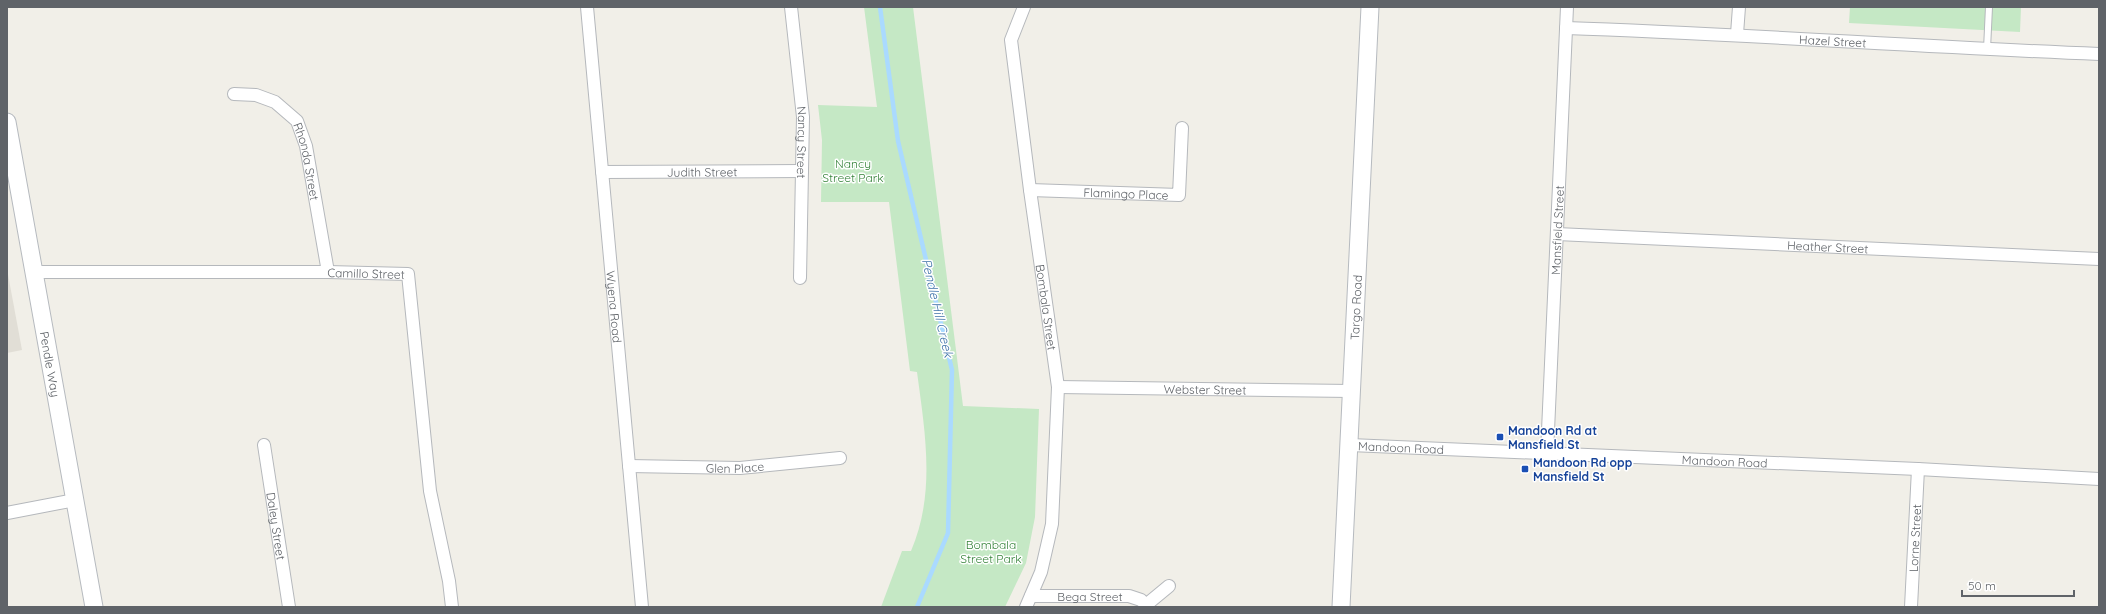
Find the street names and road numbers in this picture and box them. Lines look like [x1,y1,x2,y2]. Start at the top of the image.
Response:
street label: Hazel Street [1799,31,1867,50]
street label: Nancy Street [794,106,811,179]
street label: Rhonda Street [291,120,323,201]
street label: Judith Street [667,164,737,179]
street label: Flamingo Place [1083,184,1169,202]
street label: Mansfield Street [1547,185,1566,275]
street label: Heather Street [1787,237,1869,256]
street label: Bombala Street [1033,263,1060,351]
street label: Camillo Street [327,264,405,281]
street label: Wyena Road [604,270,625,343]
street label: Targo Road [1346,274,1365,340]
street label: Pendle Way [37,330,64,398]
street label: Webster Street [1164,381,1246,397]
street label: Mandoon Road [1358,438,1444,456]
street label: Mandoon Road [1681,452,1768,470]
street label: Glen Place [706,458,765,476]
street label: Daley Street [264,491,289,561]
street label: Lorne Street [1905,504,1924,572]
street label: Bega Street [1057,589,1123,604]

